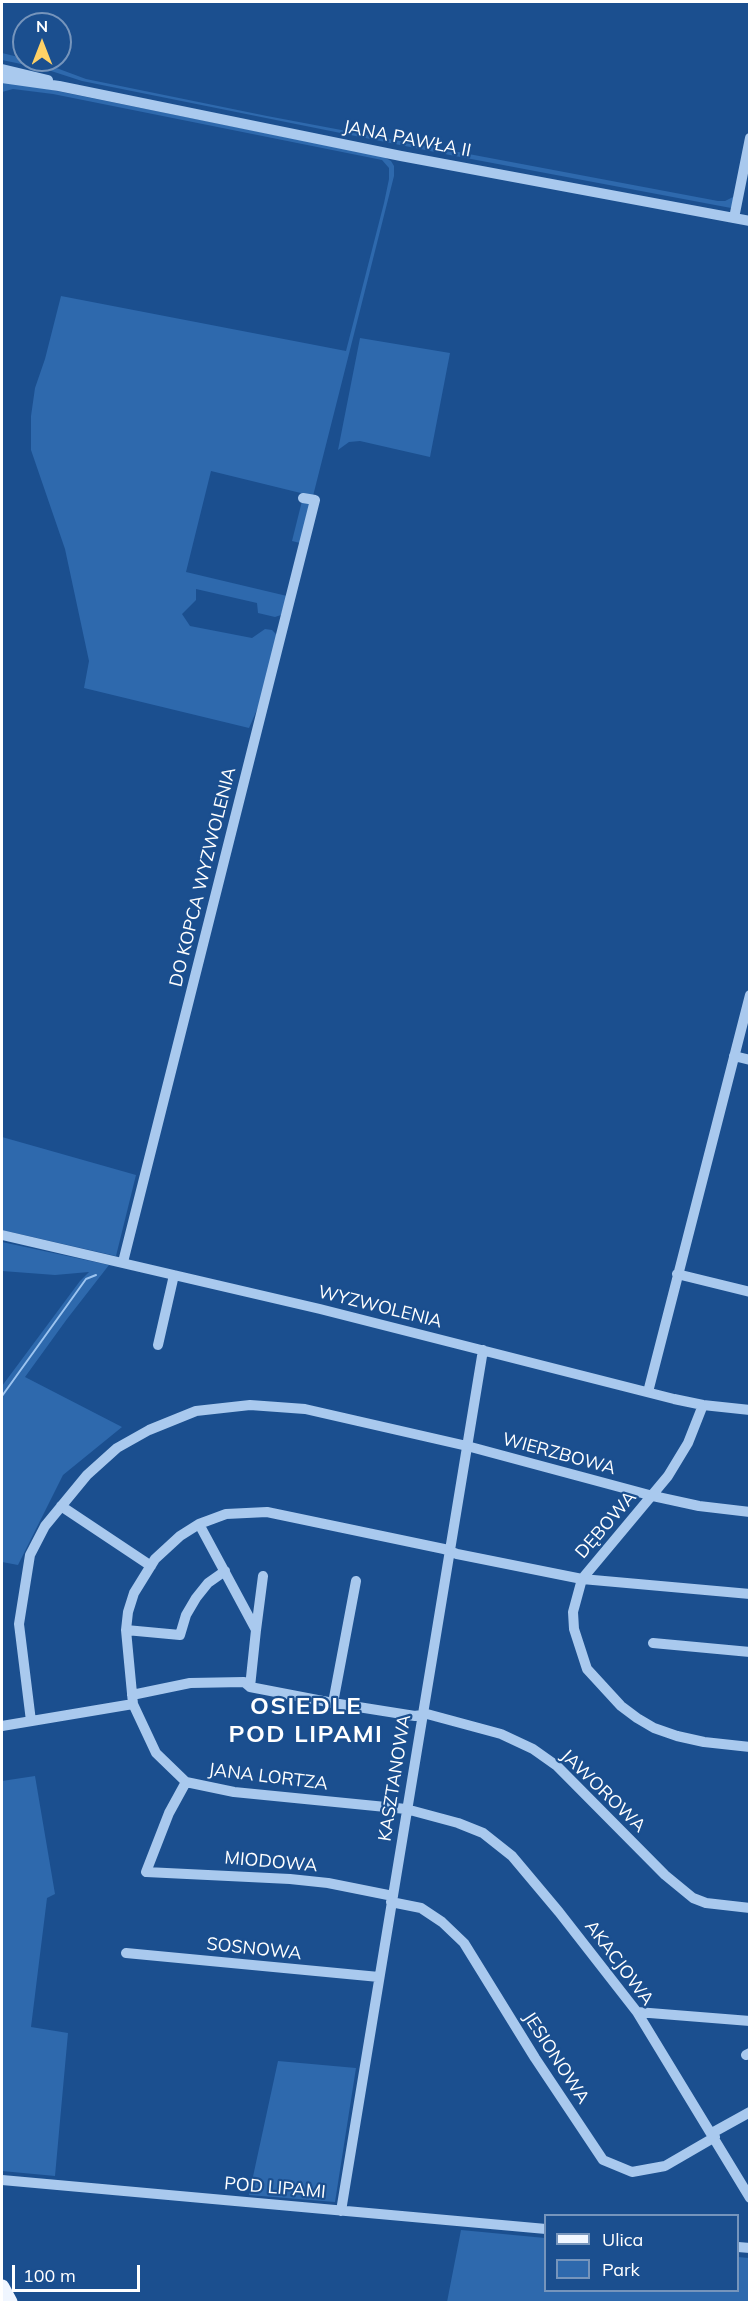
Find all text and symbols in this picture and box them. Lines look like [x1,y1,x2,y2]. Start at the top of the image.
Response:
north arrow [12,12,72,72]
text: N [36,16,48,36]
street label: JANA PAWŁA II [341,116,473,162]
street label: DO KOPCA WYZWOLENIA [165,765,241,989]
street label: WYZWOLENIA [316,1281,444,1333]
street label: WIERZBOWA [500,1428,618,1480]
street label: DĘBOWA [571,1487,641,1563]
district label: OSIEDLE POD LIPAMI [229,1693,383,1749]
street label: KASZTANOWA [374,1713,416,1843]
street label: JAWOROWA [556,1745,650,1837]
street label: JANA LORTZA [207,1759,329,1795]
street label: MIODOWA [224,1847,318,1877]
street label: AKACJOWA [580,1916,658,2010]
street label: SOSNOWA [205,1933,303,1965]
street label: JESIONOWA [518,2008,594,2108]
street label: POD LIPAMI [223,2173,327,2203]
legend [544,2214,739,2292]
text: Ulica [602,2228,643,2251]
scale bar [15,2253,142,2291]
text: Park [602,2258,640,2281]
text: 100 m [23,2264,76,2287]

